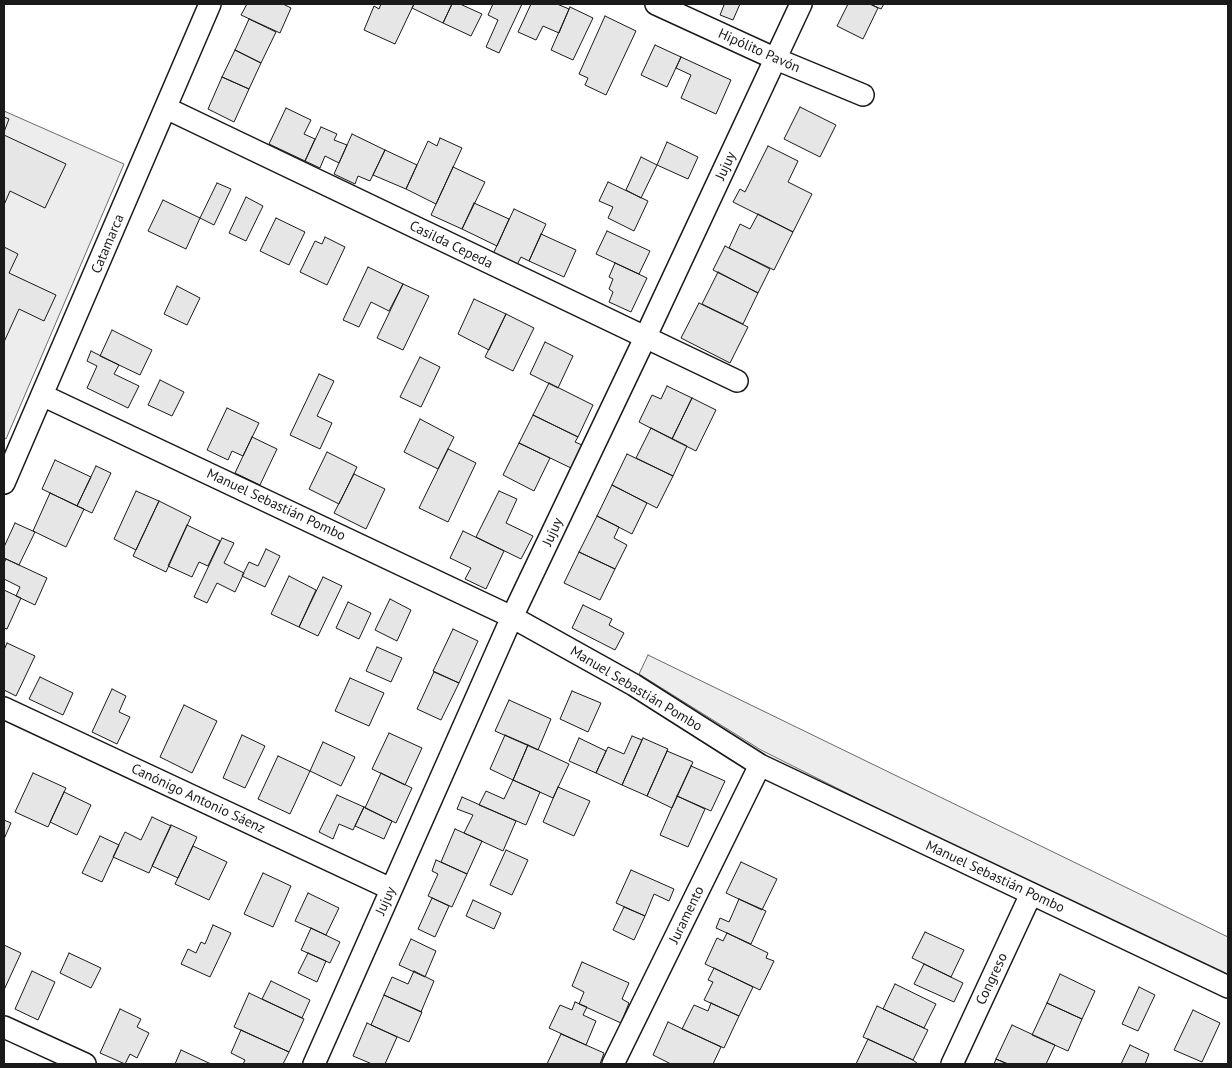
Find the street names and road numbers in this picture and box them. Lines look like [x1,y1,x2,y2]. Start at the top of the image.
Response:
street label: Hipólito Pavón [715,25,803,77]
street label: Jujuy [712,149,740,183]
street label: Catamarca [88,212,128,276]
street label: Casilda Cepeda [407,218,495,272]
street label: Manuel Sebastián Pombo [204,465,348,545]
street label: Jujuy [539,515,567,549]
street label: Manuel Sebastián Pombo [567,643,705,735]
street label: Canónigo Antonio Sáenz [128,761,268,837]
street label: Manuel Sebastián Pombo [923,837,1067,917]
street label: Jujuy [372,884,400,918]
street label: Juramento [666,884,708,946]
street label: Congreso [973,950,1011,1008]

